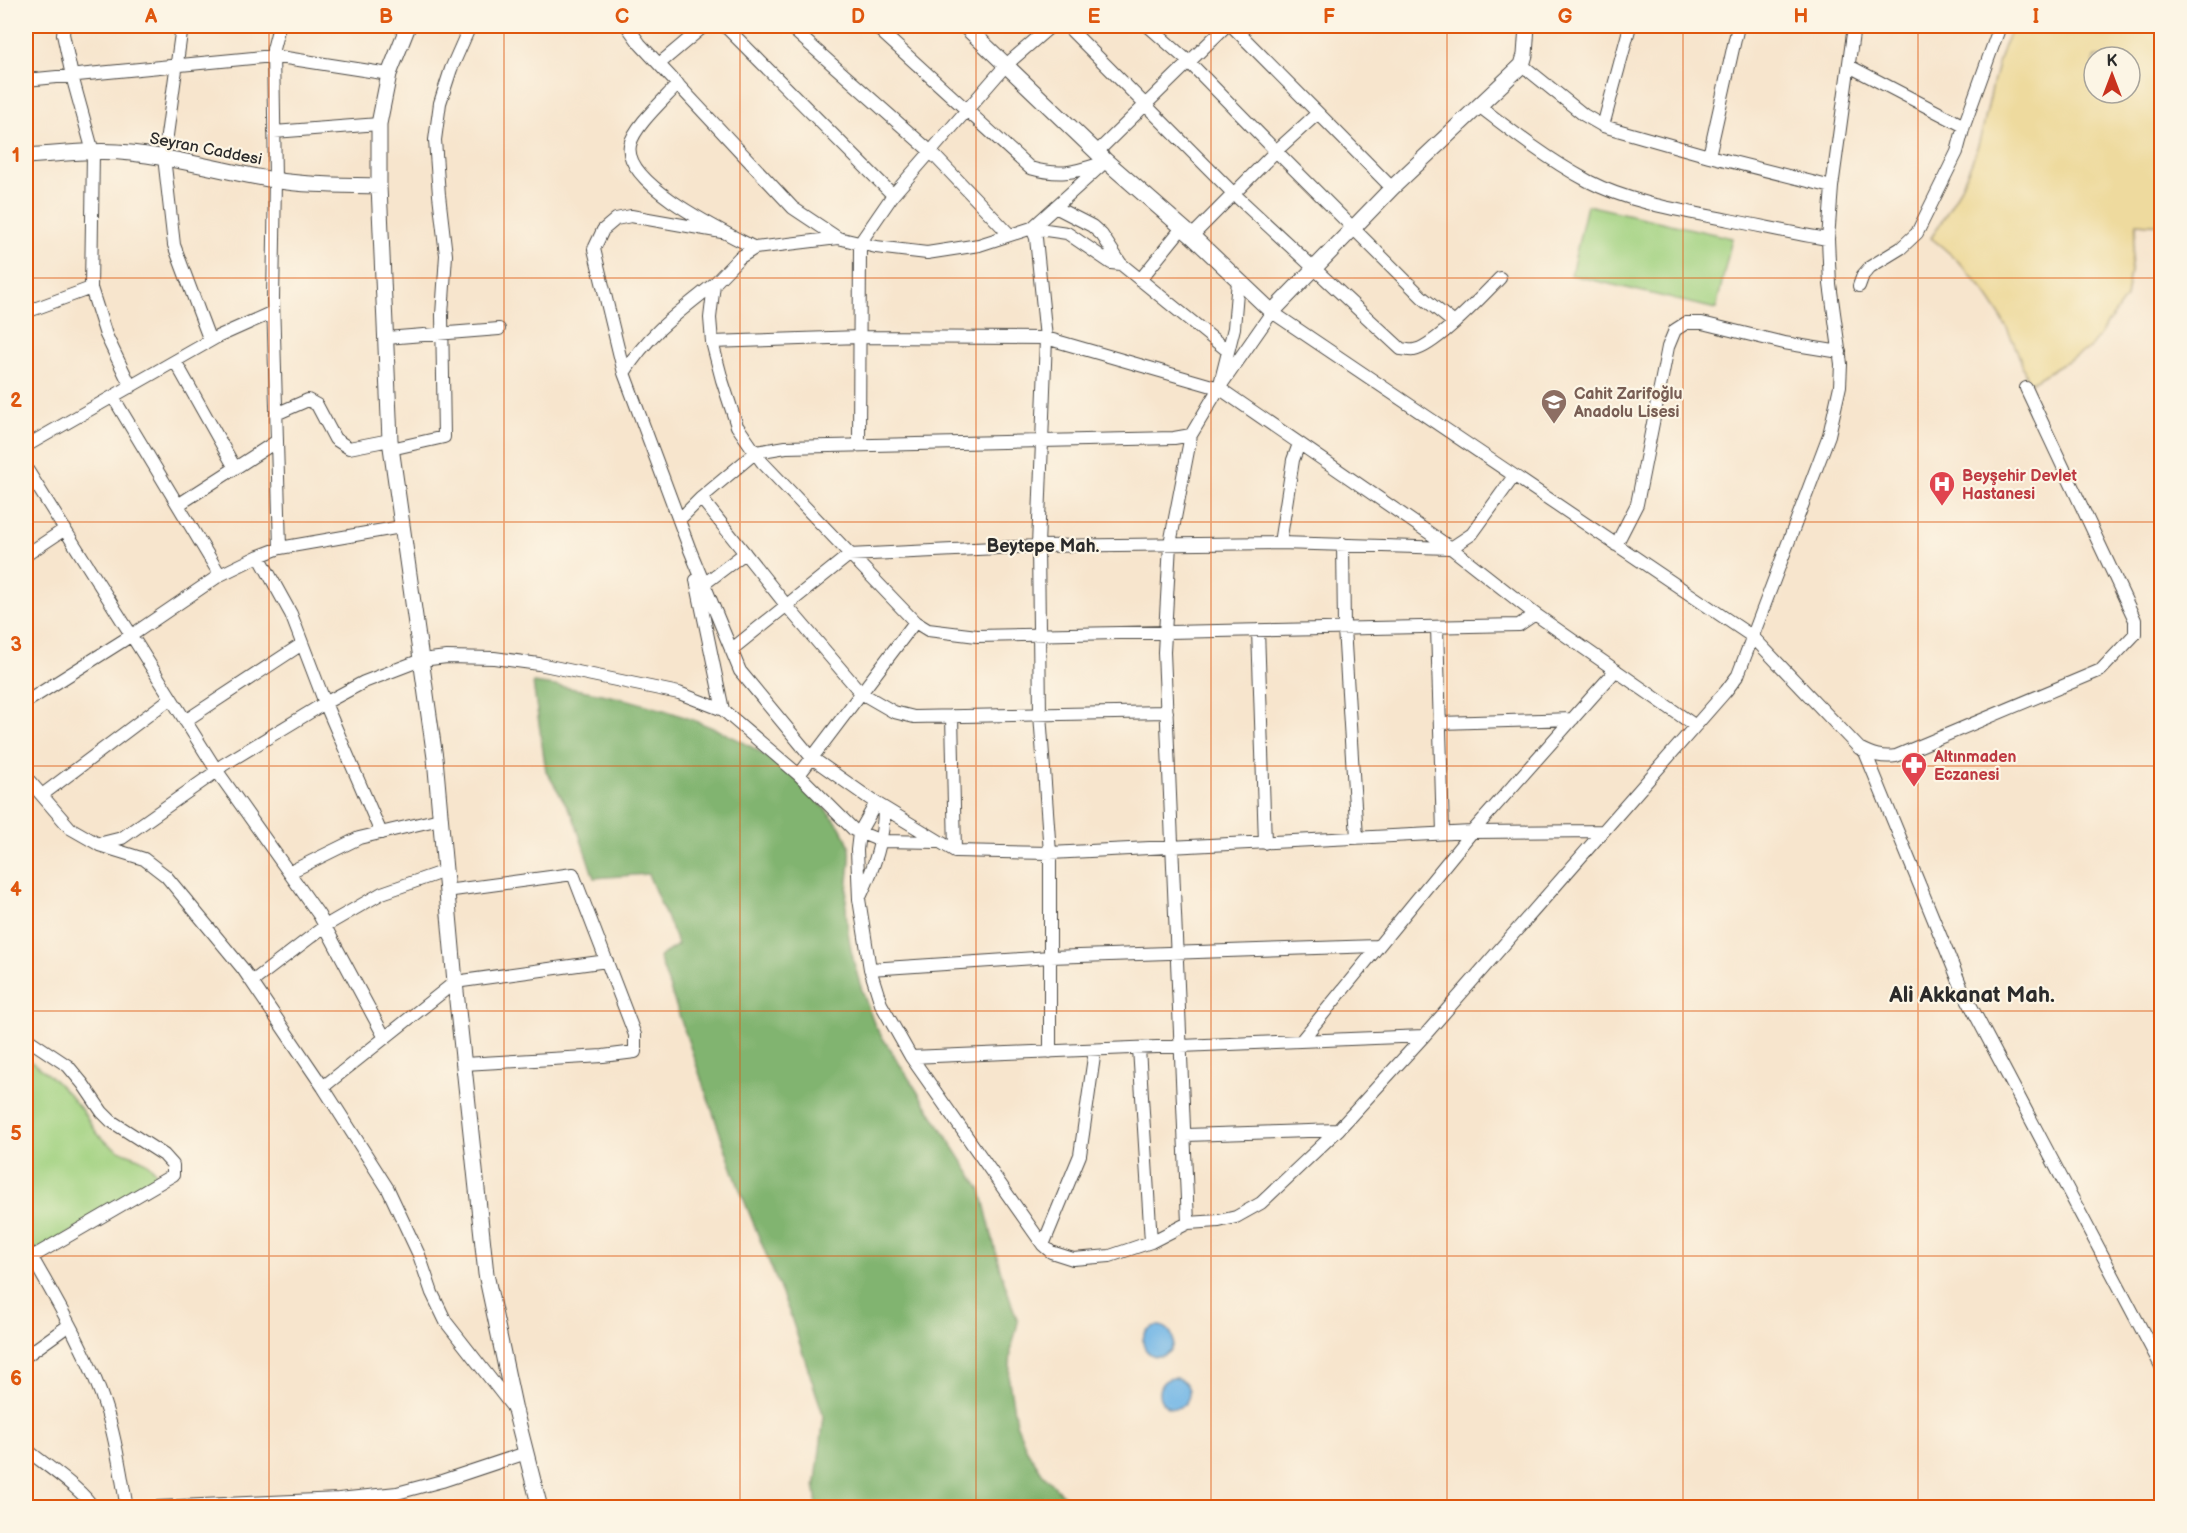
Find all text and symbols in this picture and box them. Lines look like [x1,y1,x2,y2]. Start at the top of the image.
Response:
text: A [144,5,158,29]
text: B [379,5,393,29]
text: C [615,5,629,29]
text: D [851,5,865,29]
text: E [1088,5,1101,29]
text: F [1323,5,1335,29]
text: G [1558,5,1573,29]
text: H [1794,5,1808,29]
text: I [2033,5,2039,29]
north arrow [2082,45,2142,105]
text: K [2107,52,2118,71]
street label: Seyran Caddesi [148,129,263,170]
text: 1 [12,144,20,168]
place label: Cahit Zarifoğlu Anadolu Lisesi [1573,385,1683,422]
school or university icon: Cahit Zarifoğlu Anadolu Lisesi [1539,387,1569,425]
text: 2 [10,389,22,413]
place label: Beyşehir Devlet Hastanesi [1962,467,2077,504]
hospital icon: Beyşehir Devlet Hastanesi [1927,469,1957,507]
district label: Beytepe Mah. [987,536,1099,557]
text: 3 [10,633,22,657]
place label: Altınmaden Eczanesi [1933,748,2016,785]
pharmacy icon: Altınmaden Eczanesi [1899,750,1929,788]
text: 4 [10,878,22,902]
district label: Ali Akkanat Mah. [1888,982,2055,1009]
text: 5 [10,1122,22,1146]
text: 6 [10,1367,22,1391]

